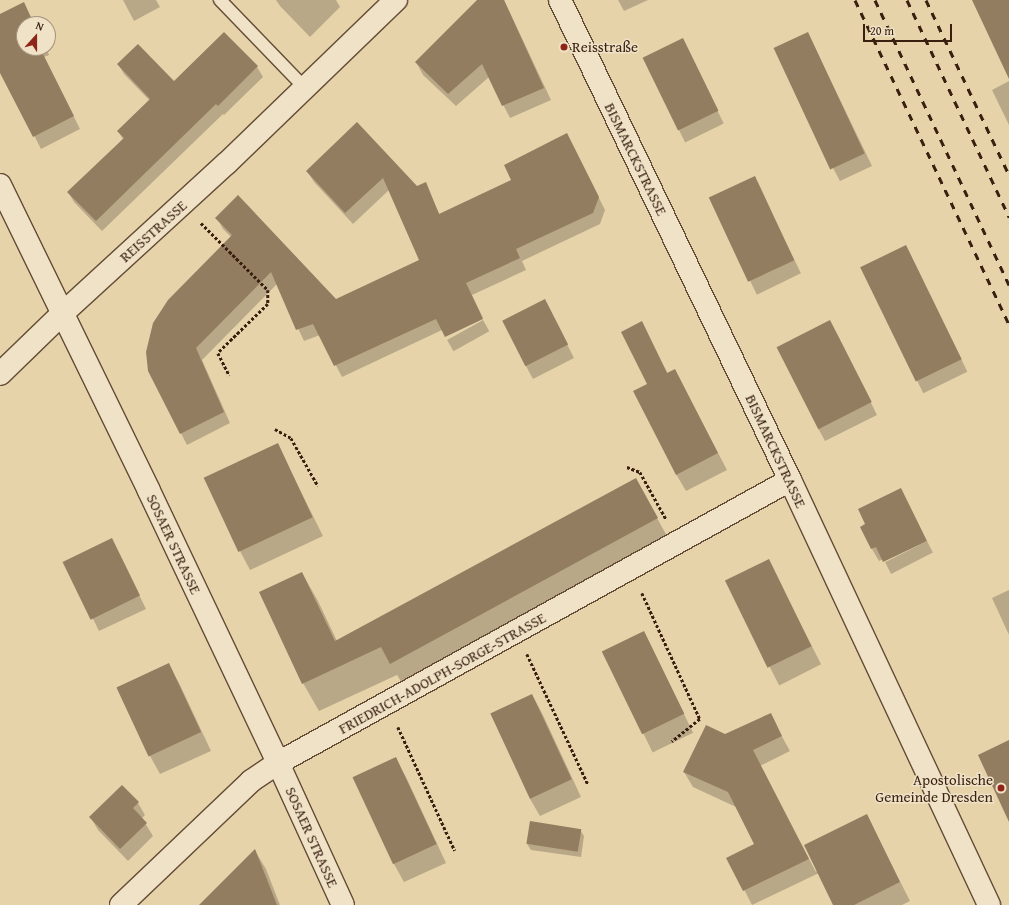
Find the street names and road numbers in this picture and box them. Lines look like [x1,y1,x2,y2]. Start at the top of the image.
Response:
street label: BISMARCKSTRASSE [601,100,671,218]
street label: REISSTRASSE [116,196,190,266]
street label: BISMARCKSTRASSE [742,391,810,511]
street label: SOSAER STRASSE [143,491,205,597]
street label: FRIEDRICH-ADOLPH-SORGE-STRASSE [335,608,549,738]
street label: SOSAER STRASSE [282,784,342,890]

